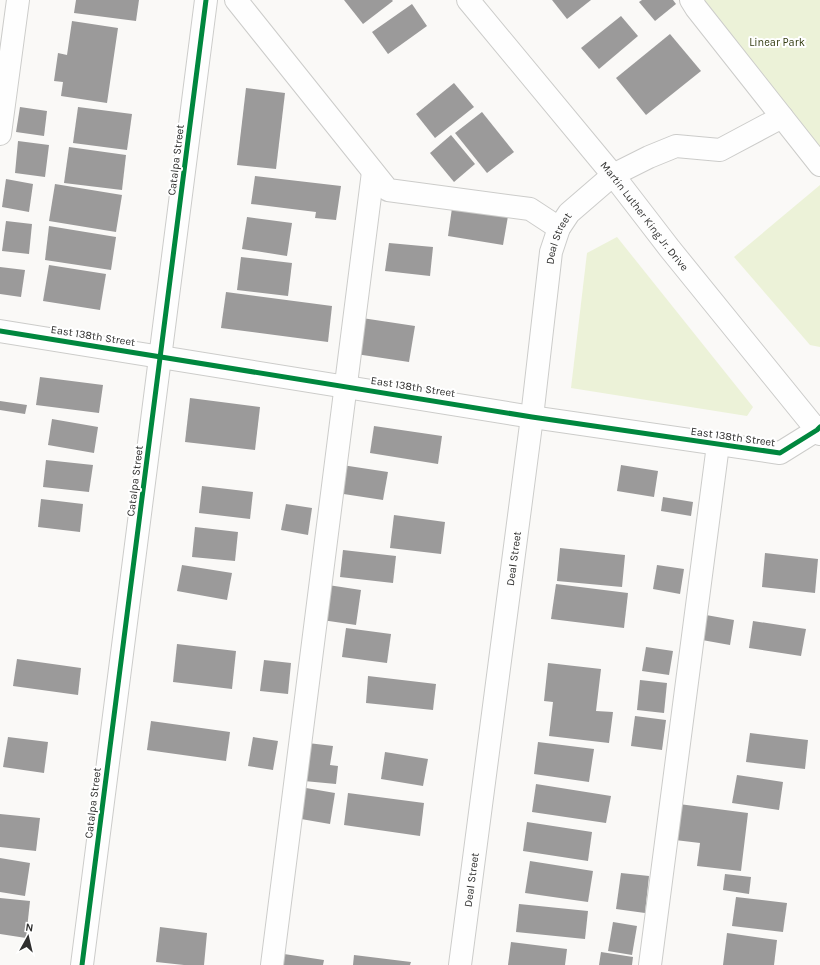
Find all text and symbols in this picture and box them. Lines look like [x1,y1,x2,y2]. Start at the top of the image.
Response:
park label: Linear Park [749,36,805,49]
street label: Catalpa Street [165,124,187,196]
street label: Martin Luther King Jr. Drive [598,159,692,273]
street label: Deal Street [543,210,574,265]
street label: East 138th Street [50,323,136,349]
street label: East 138th Street [370,374,456,400]
street label: East 138th Street [690,425,776,449]
street label: Catalpa Street [124,445,146,517]
street label: Deal Street [503,530,523,587]
street label: Catalpa Street [82,767,104,839]
street label: Deal Street [461,852,481,908]
north arrow [8,917,48,957]
text: N [25,921,34,935]

